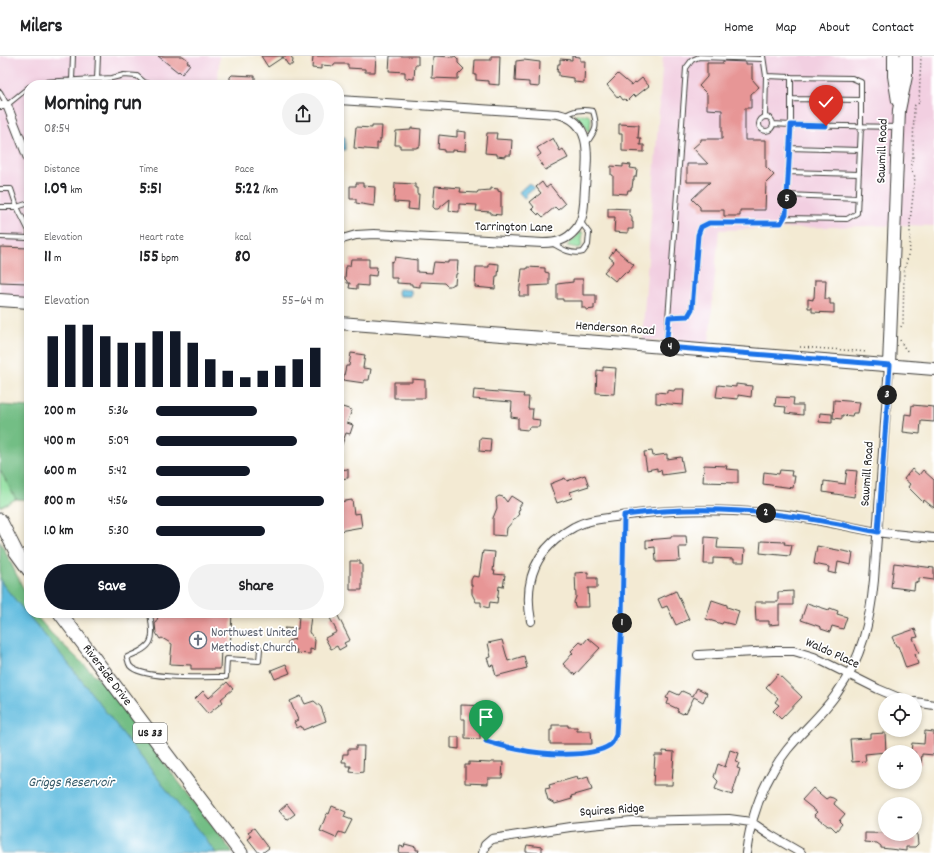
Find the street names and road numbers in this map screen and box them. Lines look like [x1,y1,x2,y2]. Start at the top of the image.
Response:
street label: Sawmill Road [872,118,894,184]
street label: Tarrington Lane [475,218,553,238]
street label: Henderson Road [575,317,655,341]
street label: Sawmill Road [856,441,880,507]
street label: Waldo Place [802,634,862,674]
street label: Riverside Drive [78,641,137,710]
road number: US 33 [133,723,167,743]
street label: Squires Ridge [579,799,645,823]

